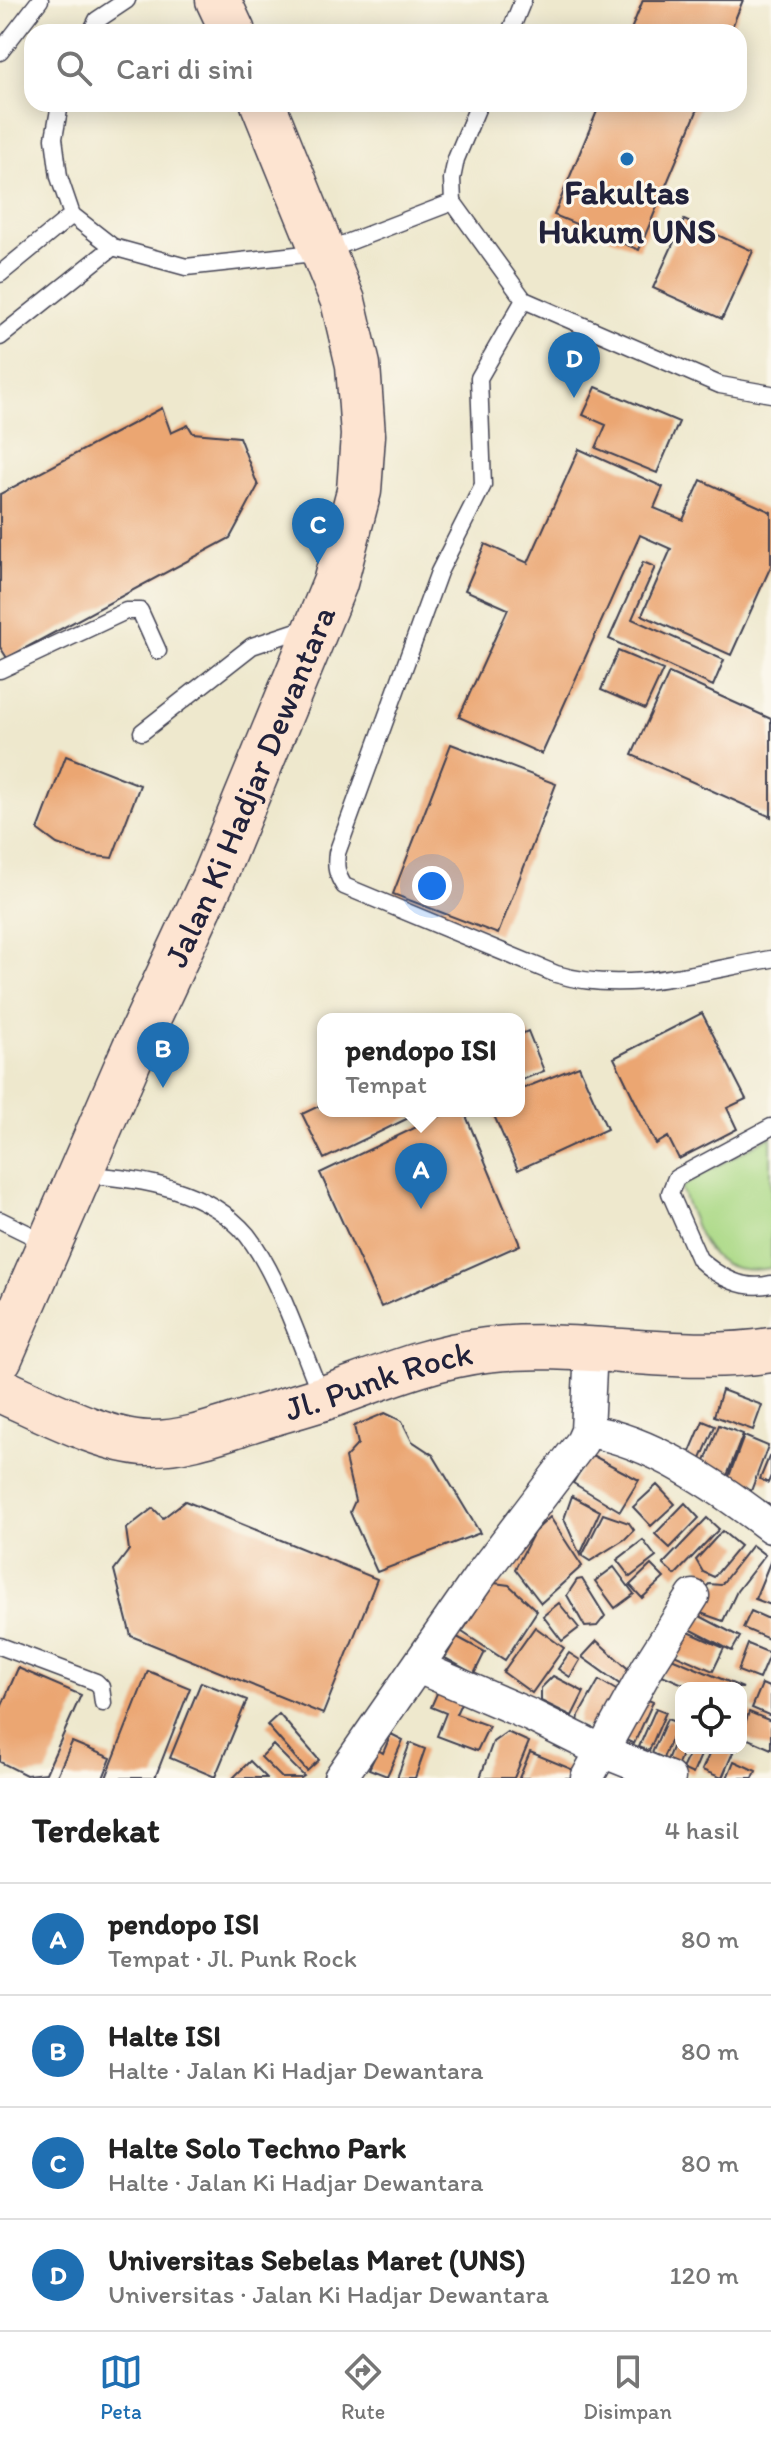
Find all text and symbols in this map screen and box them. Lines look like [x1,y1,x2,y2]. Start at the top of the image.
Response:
search box [24,24,747,112]
icon: search [52,46,96,90]
text: Cari di sini [116,50,254,87]
marker: Fakultas Hukum UNS [618,150,636,168]
place label: Fakultas Hukum UNS [538,172,716,252]
pin: D [548,332,600,398]
pin: C [292,498,344,564]
street label: Jalan Ki Hadjar Dewantara [155,599,344,973]
your location [412,866,452,906]
popup [317,1013,525,1117]
pin: B [137,1022,189,1088]
text: pendopo ISI [345,1031,497,1068]
text: Tempat [345,1068,427,1100]
pin: A [395,1143,447,1209]
street label: Jl. Punk Rock [280,1332,476,1430]
map controls [675,1682,747,1754]
button: locate [675,1682,747,1754]
text: Terdekat [32,1810,160,1851]
text: 4 hasil [664,1814,739,1846]
text: pendopo ISI [108,1905,259,1942]
text: A [50,1923,66,1955]
text: 80 m [681,1923,739,1955]
text: Tempat · Jl. Punk Rock [108,1942,357,1974]
text: Halte ISI [108,2017,221,2054]
text: B [50,2035,66,2067]
text: 80 m [681,2035,739,2067]
text: Halte · Jalan Ki Hadjar Dewantara [108,2054,484,2086]
text: Halte Solo Techno Park [108,2129,406,2166]
text: C [50,2147,66,2179]
text: 80 m [681,2147,739,2179]
text: Halte · Jalan Ki Hadjar Dewantara [108,2166,484,2198]
text: Universitas Sebelas Maret (UNS) [108,2241,525,2278]
text: D [49,2259,67,2291]
text: 120 m [670,2259,739,2291]
text: Universitas · Jalan Ki Hadjar Dewantara [108,2278,549,2310]
tab: Peta [99,2350,143,2425]
tab: Rute [341,2350,385,2425]
tab: Disimpan [583,2350,672,2425]

